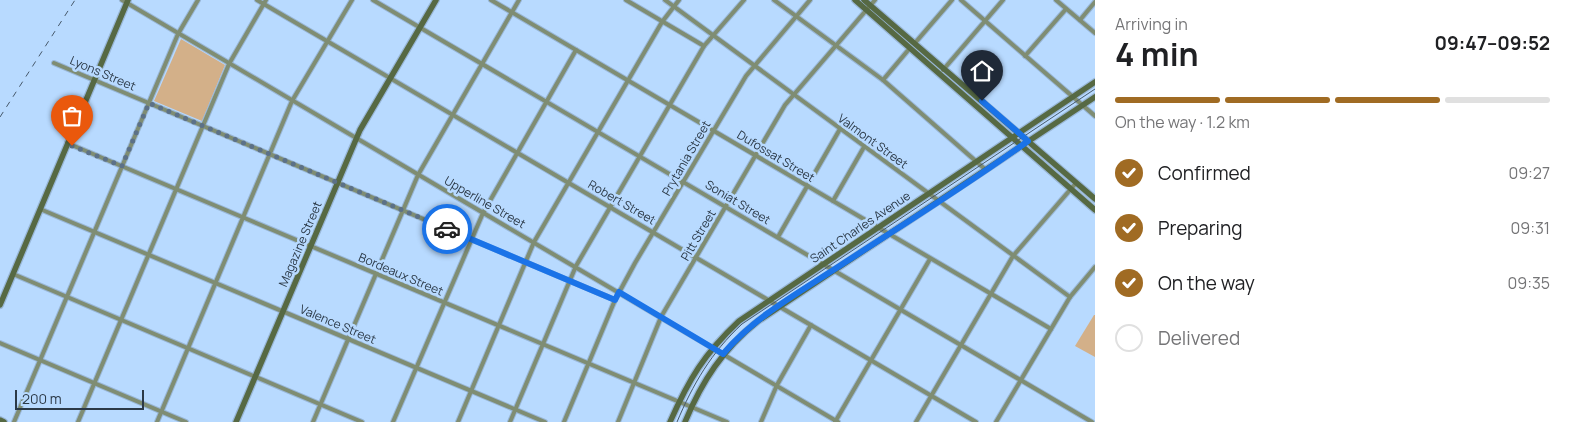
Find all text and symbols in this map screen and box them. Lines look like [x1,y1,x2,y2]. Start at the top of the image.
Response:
text: Arriving in [1115,13,1188,35]
text: 09:47–09:52 [1435,30,1550,56]
text: 4 min [1115,32,1199,76]
pin [961,50,1003,101]
street label: Lyons Street [68,52,139,95]
icon: home [968,57,996,85]
pin [51,95,93,146]
icon: bag [58,102,86,130]
street label: Valmont Street [834,110,912,172]
text: On the way · 1.2 km [1115,111,1250,133]
street label: Prytania Street [658,117,714,199]
street label: Dufossat Street [734,126,818,186]
icon: check [1115,159,1143,187]
text: Confirmed [1158,160,1251,186]
text: 09:27 [1508,162,1550,184]
street label: Upperline Street [441,172,529,232]
street label: Robert Street [585,176,659,228]
street label: Soniat Street [702,176,774,228]
street label: Saint Charles Avenue [807,187,913,267]
street label: Magazine Street [274,198,326,289]
courier [422,204,472,254]
street label: Pitt Street [676,206,720,264]
icon: check [1115,214,1143,242]
icon: car [433,215,461,243]
text: Preparing [1158,215,1243,241]
text: 09:31 [1510,217,1550,239]
street label: Bordeaux Street [356,249,446,300]
icon: check [1115,269,1143,297]
text: On the way [1158,270,1255,296]
text: 09:35 [1507,272,1550,294]
street label: Valence Street [297,300,379,348]
text: Delivered [1158,325,1240,351]
scale bar [15,387,144,410]
text: 200 m [22,389,62,408]

